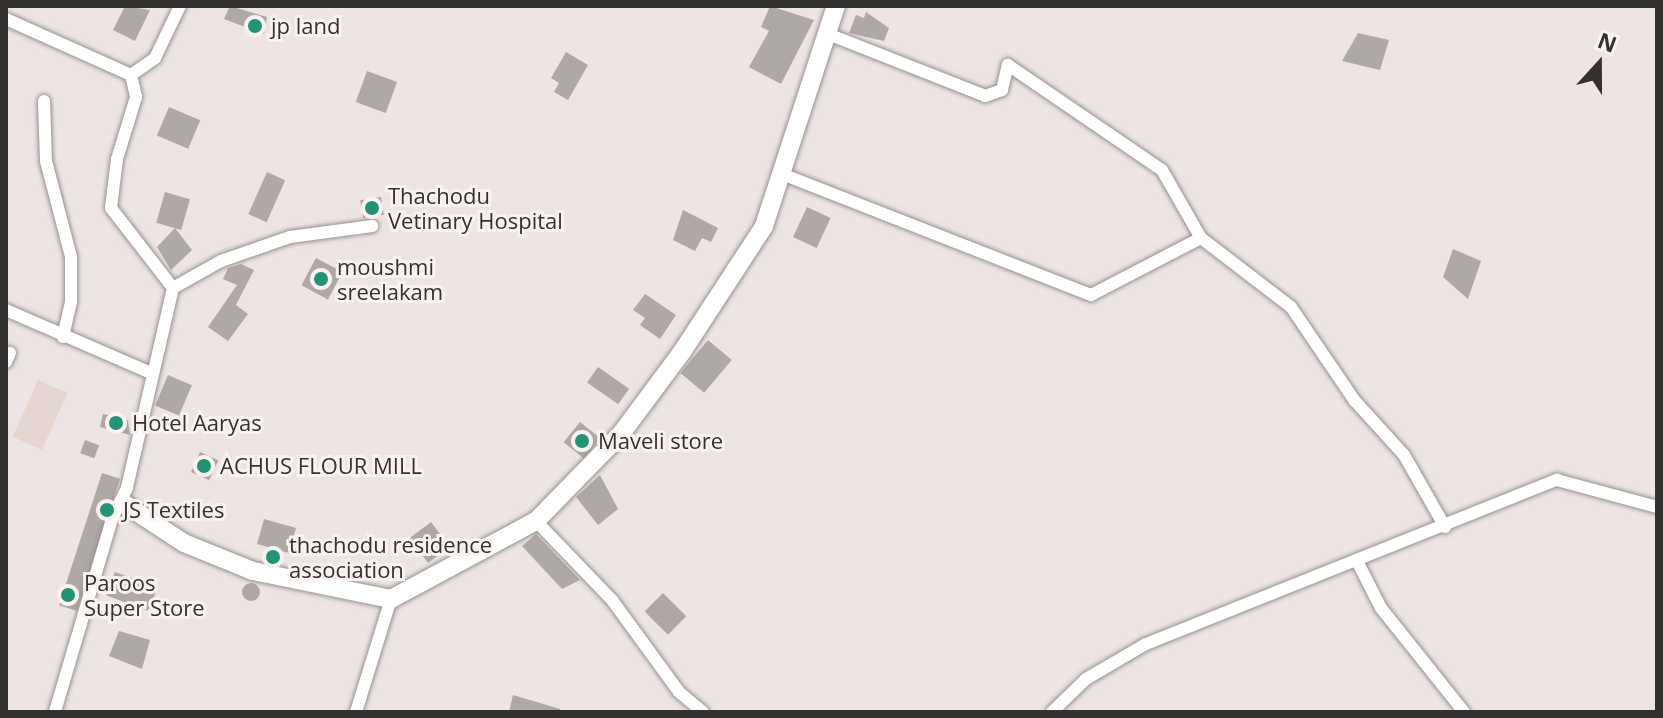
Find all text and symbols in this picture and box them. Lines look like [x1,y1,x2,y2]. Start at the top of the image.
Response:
place label: jp land [271,13,340,39]
marker: jp land [246,17,264,35]
north arrow [1559,24,1639,104]
text: N [1594,24,1621,59]
place label: Thachodu Vetinary Hospital [388,182,563,234]
marker: Thachodu Vetinary Hospital [363,199,381,217]
place label: moushmi sreelakam [337,253,443,304]
marker: moushmi sreelakam [312,270,330,288]
place label: Hotel Aaryas [132,410,262,436]
marker: Hotel Aaryas [107,414,125,432]
place label: Maveli store [598,428,723,454]
marker: Maveli store [573,432,591,450]
place label: ACHUS FLOUR MILL [220,453,422,479]
marker: ACHUS FLOUR MILL [195,457,213,475]
place label: JS Textiles [123,497,224,523]
marker: JS Textiles [98,501,116,519]
place label: thachodu residence association [289,531,492,582]
marker: thachodu residence association [264,548,282,566]
place label: Paroos Super Store [84,569,205,620]
marker: Paroos Super Store [59,586,77,604]

